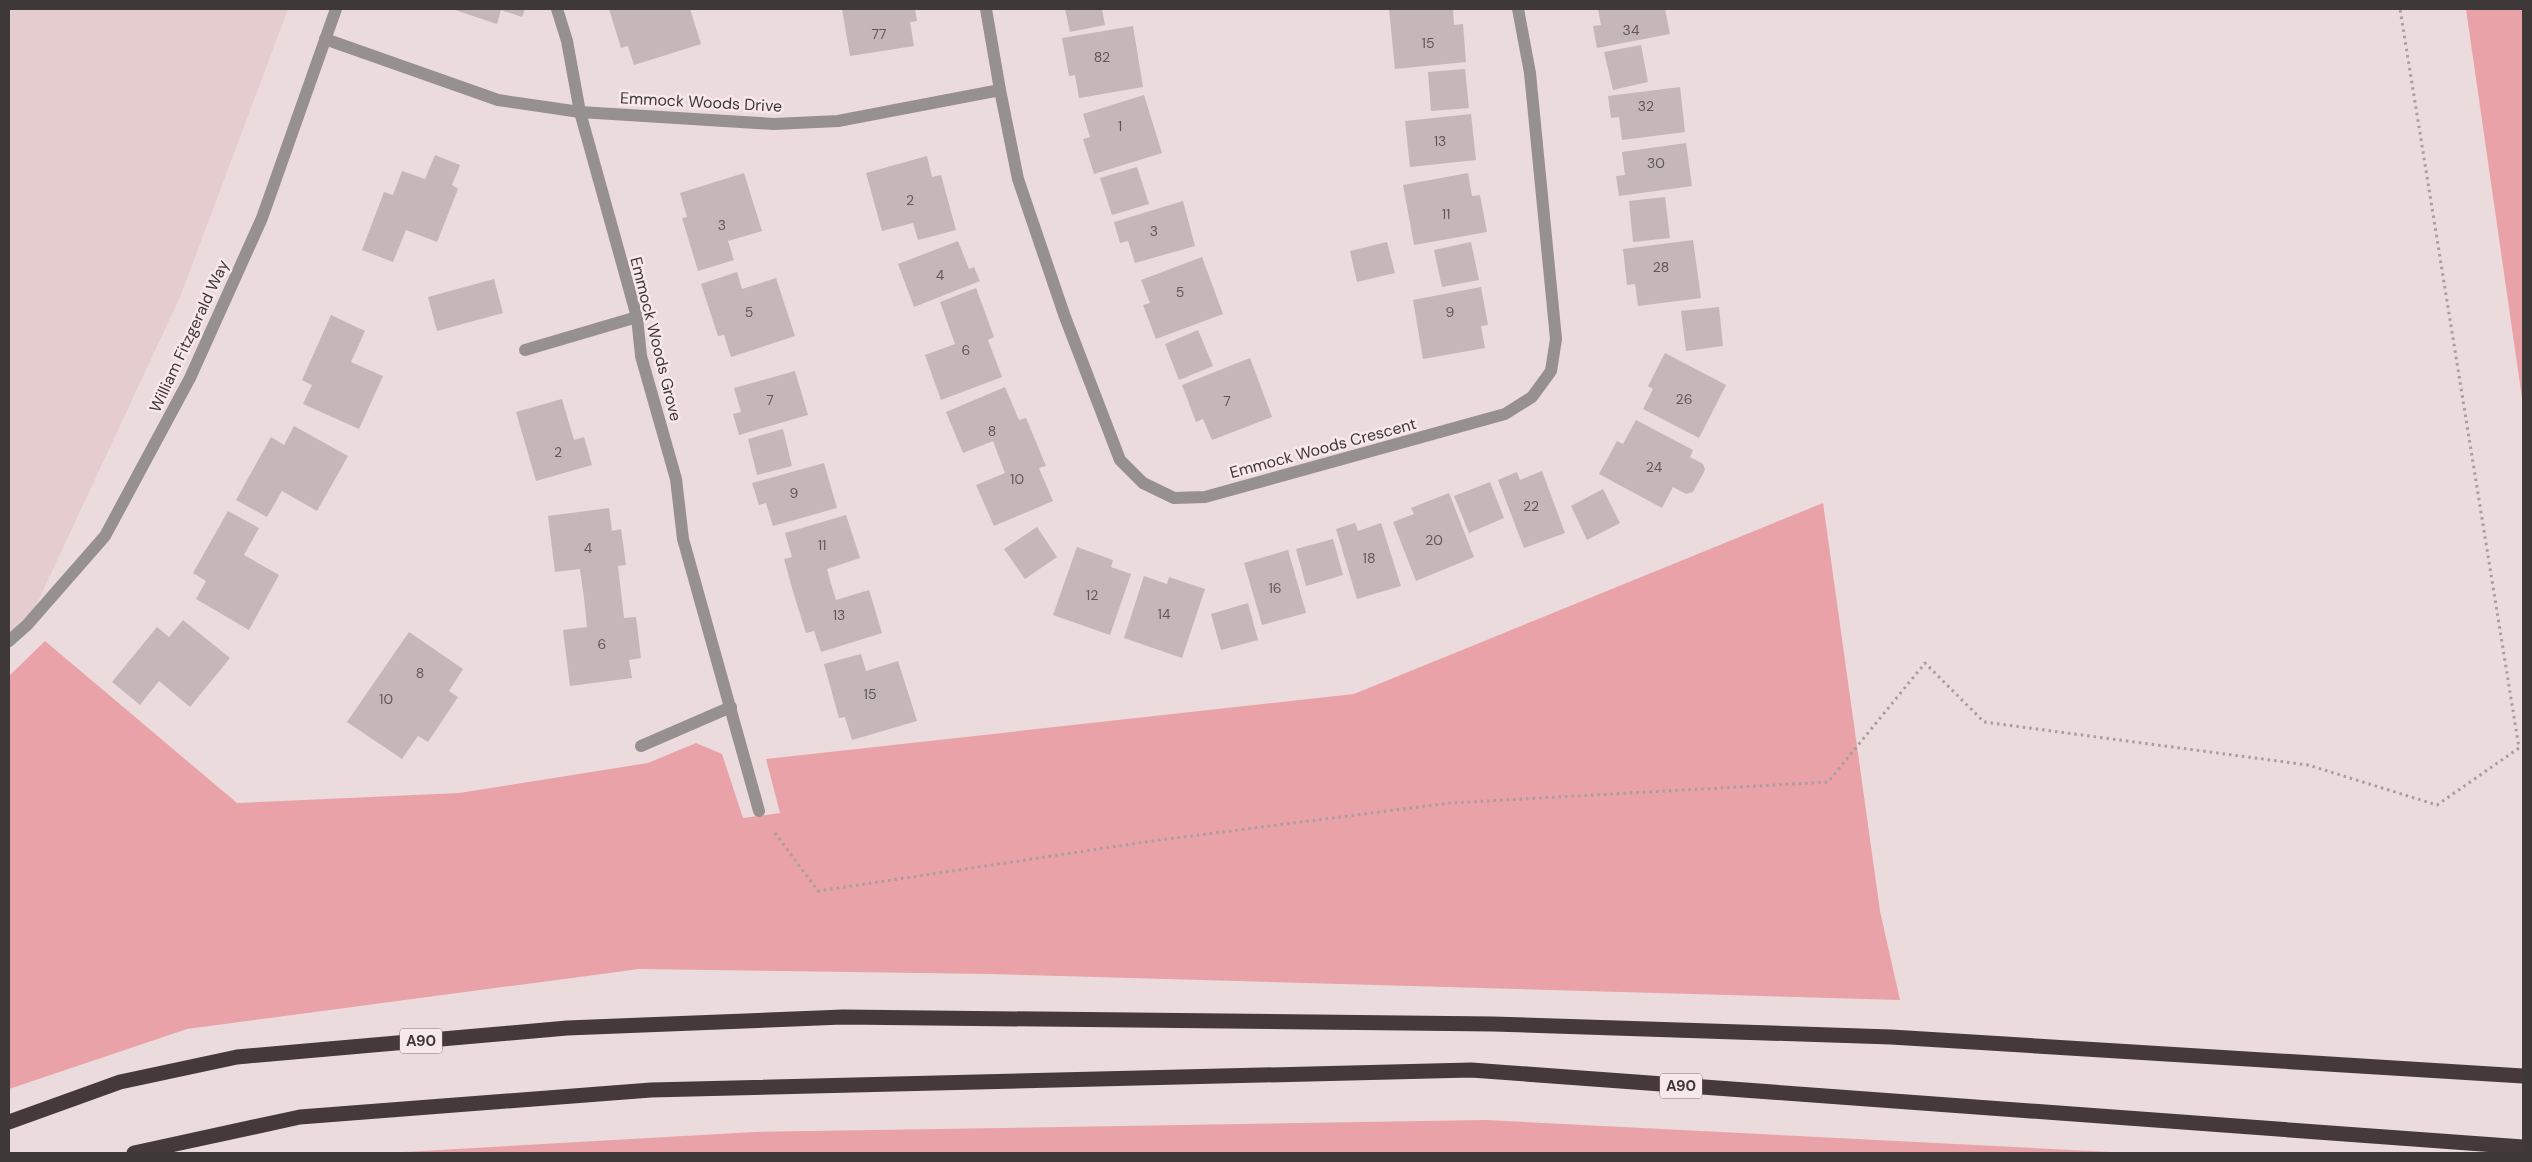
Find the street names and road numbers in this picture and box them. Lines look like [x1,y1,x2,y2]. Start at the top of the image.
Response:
street label: Emmock Woods Drive [619,87,783,117]
street label: Emmock Woods Grove [625,255,687,423]
street label: William Fitzgerald Way [144,256,234,416]
street label: Emmock Woods Crescent [1227,413,1419,483]
road number: A90 [400,1028,442,1054]
road number: A90 [1660,1074,1702,1098]

